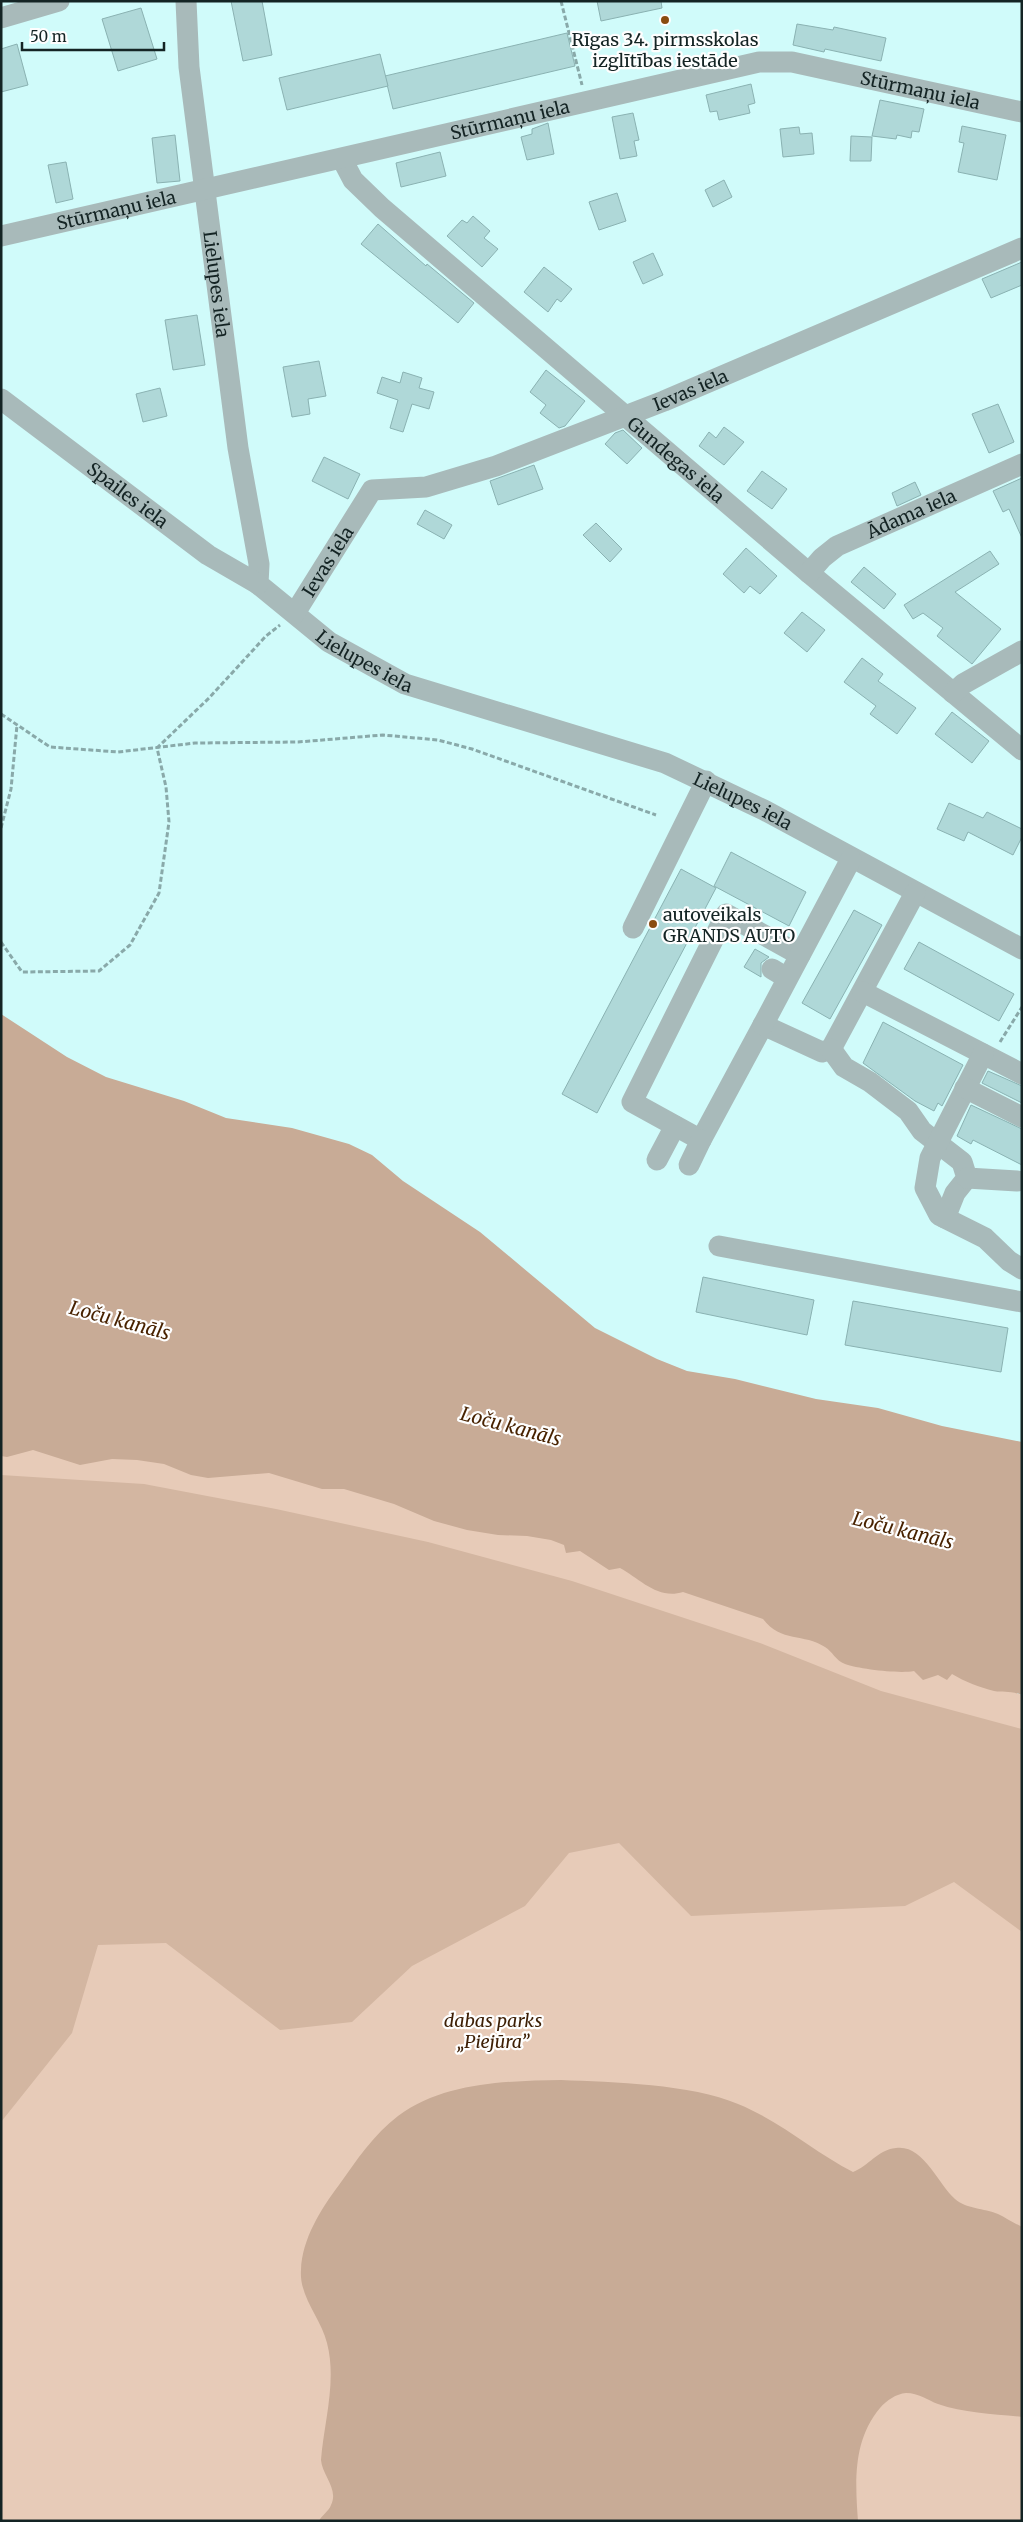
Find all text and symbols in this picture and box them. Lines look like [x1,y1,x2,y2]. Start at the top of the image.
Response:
marker: Rīgas 34. pirmsskolas izglītības iestāde [659,14,671,26]
scale bar [22,20,165,52]
text: 50 m [30,27,67,46]
place label: Rīgas 34. pirmsskolas izglītības iestāde [571,28,759,72]
street label: Stūrmaņu iela [858,66,983,114]
street label: Stūrmaņu iela [448,94,572,144]
street label: Stūrmaņu iela [54,185,178,234]
street label: Lielupes iela [199,229,235,339]
street label: Ievas iela [650,363,732,416]
street label: Gundegas iela [623,411,730,508]
street label: Spailes iela [83,457,173,533]
street label: Ādama iela [862,483,960,543]
street label: Ievas iela [297,521,358,601]
street label: Lielupes iela [311,625,415,697]
street label: Lielupes iela [690,767,797,835]
place label: autoveikals GRANDS AUTO [663,903,795,947]
marker: autoveikals GRANDS AUTO [647,918,659,930]
water label: Loču kanāls [67,1295,173,1345]
water label: Loču kanāls [458,1401,564,1451]
water label: Loču kanāls [850,1506,956,1554]
park label: dabas parks „Piejūra” [444,2009,542,2053]

